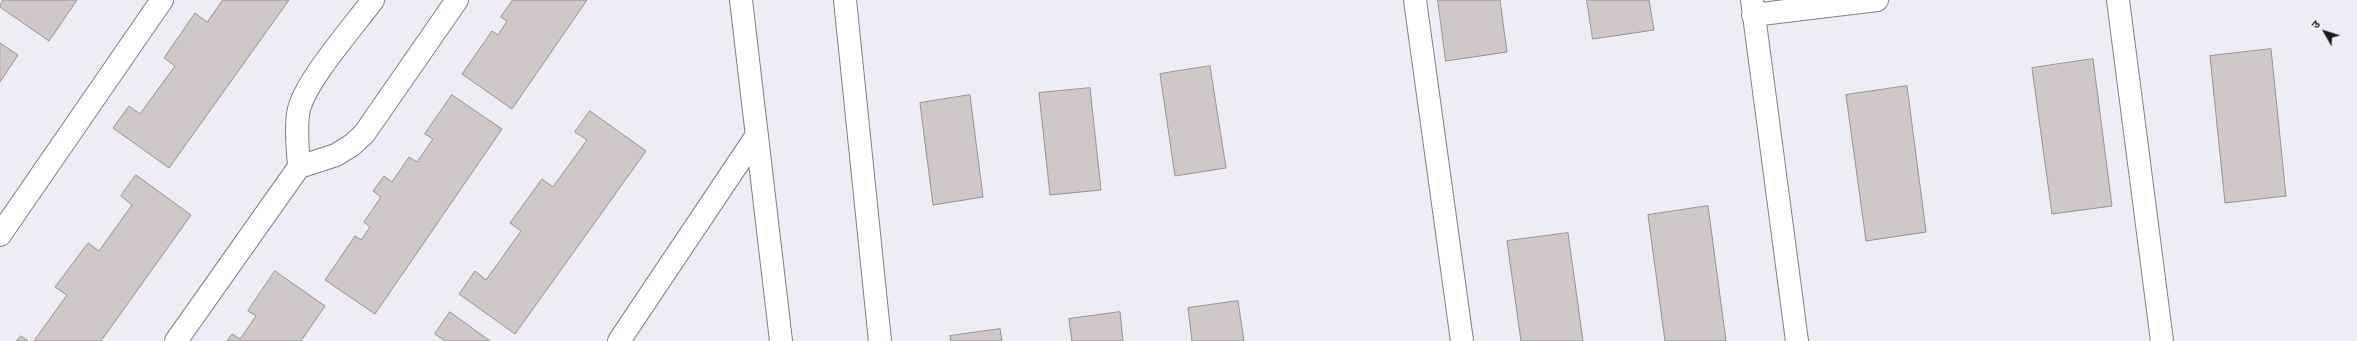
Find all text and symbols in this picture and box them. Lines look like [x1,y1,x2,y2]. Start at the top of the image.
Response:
north arrow [2305,12,2345,52]
text: उ [2308,18,2323,31]

